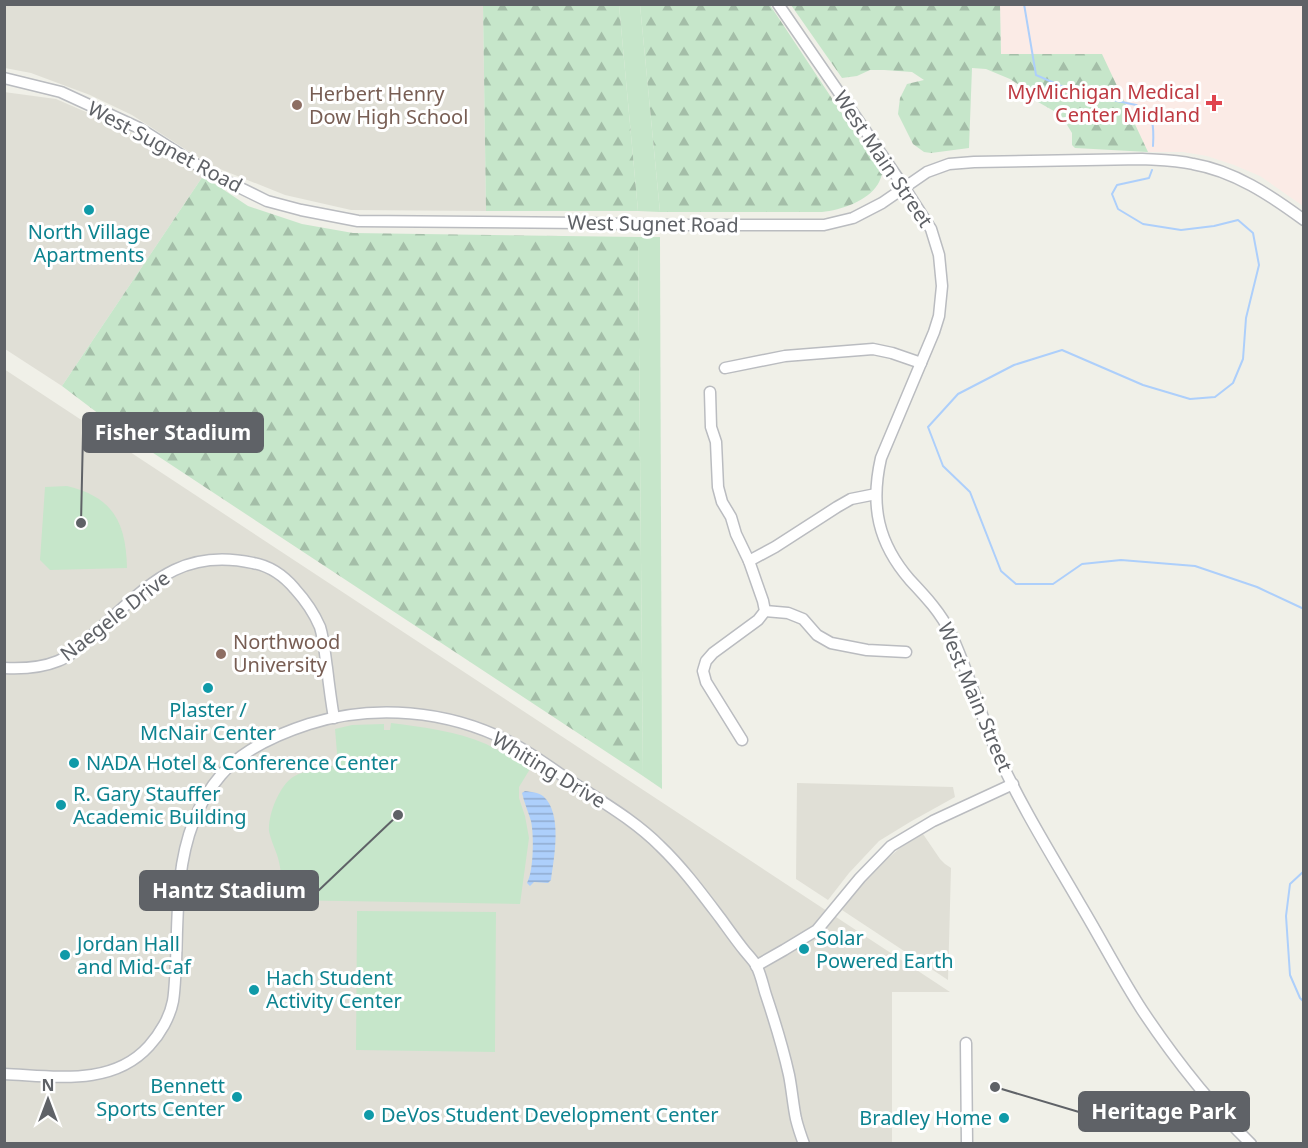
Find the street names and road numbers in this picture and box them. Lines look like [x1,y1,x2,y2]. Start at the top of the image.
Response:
street label: West Main Street [828,85,939,232]
street label: West Sugnet Road [83,94,247,199]
street label: West Sugnet Road [567,209,739,238]
street label: Naegele Drive [54,564,175,667]
street label: West Main Street [932,618,1019,775]
street label: Whiting Drive [488,725,611,814]

